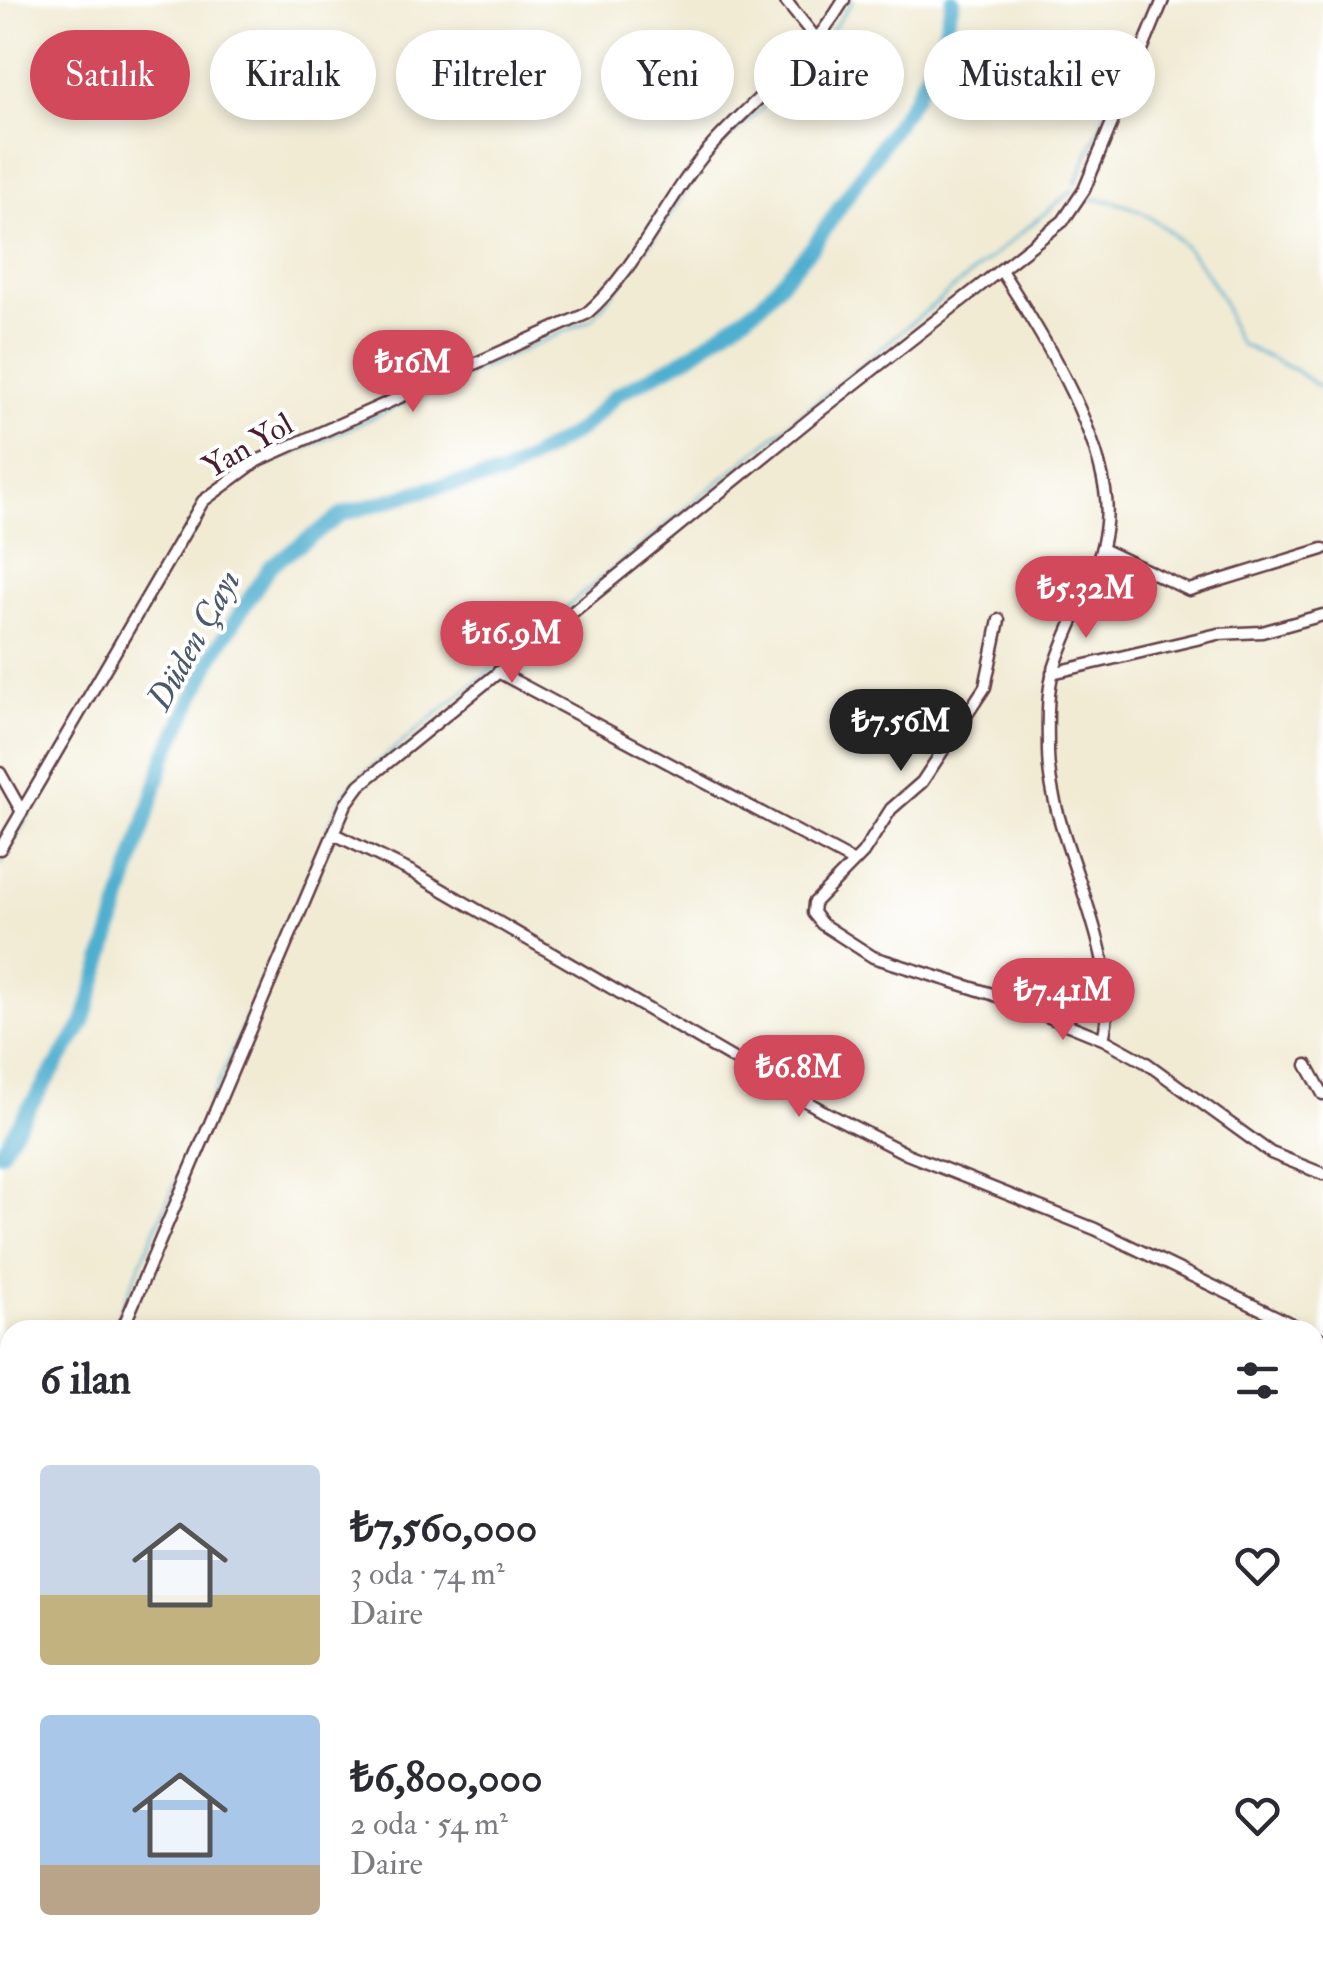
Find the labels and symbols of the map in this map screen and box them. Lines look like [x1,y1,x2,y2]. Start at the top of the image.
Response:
pin: ₺16M [354,330,472,415]
street label: Yan Yol [196,404,300,488]
pin: ₺5.32M [1005,556,1167,641]
water label: Düden Çayı [137,562,251,720]
pin: ₺16.9M [431,601,593,686]
pin: ₺7.56M [820,689,982,774]
pin: ₺7.41M [982,958,1144,1043]
pin: ₺6.8M [729,1035,869,1120]

